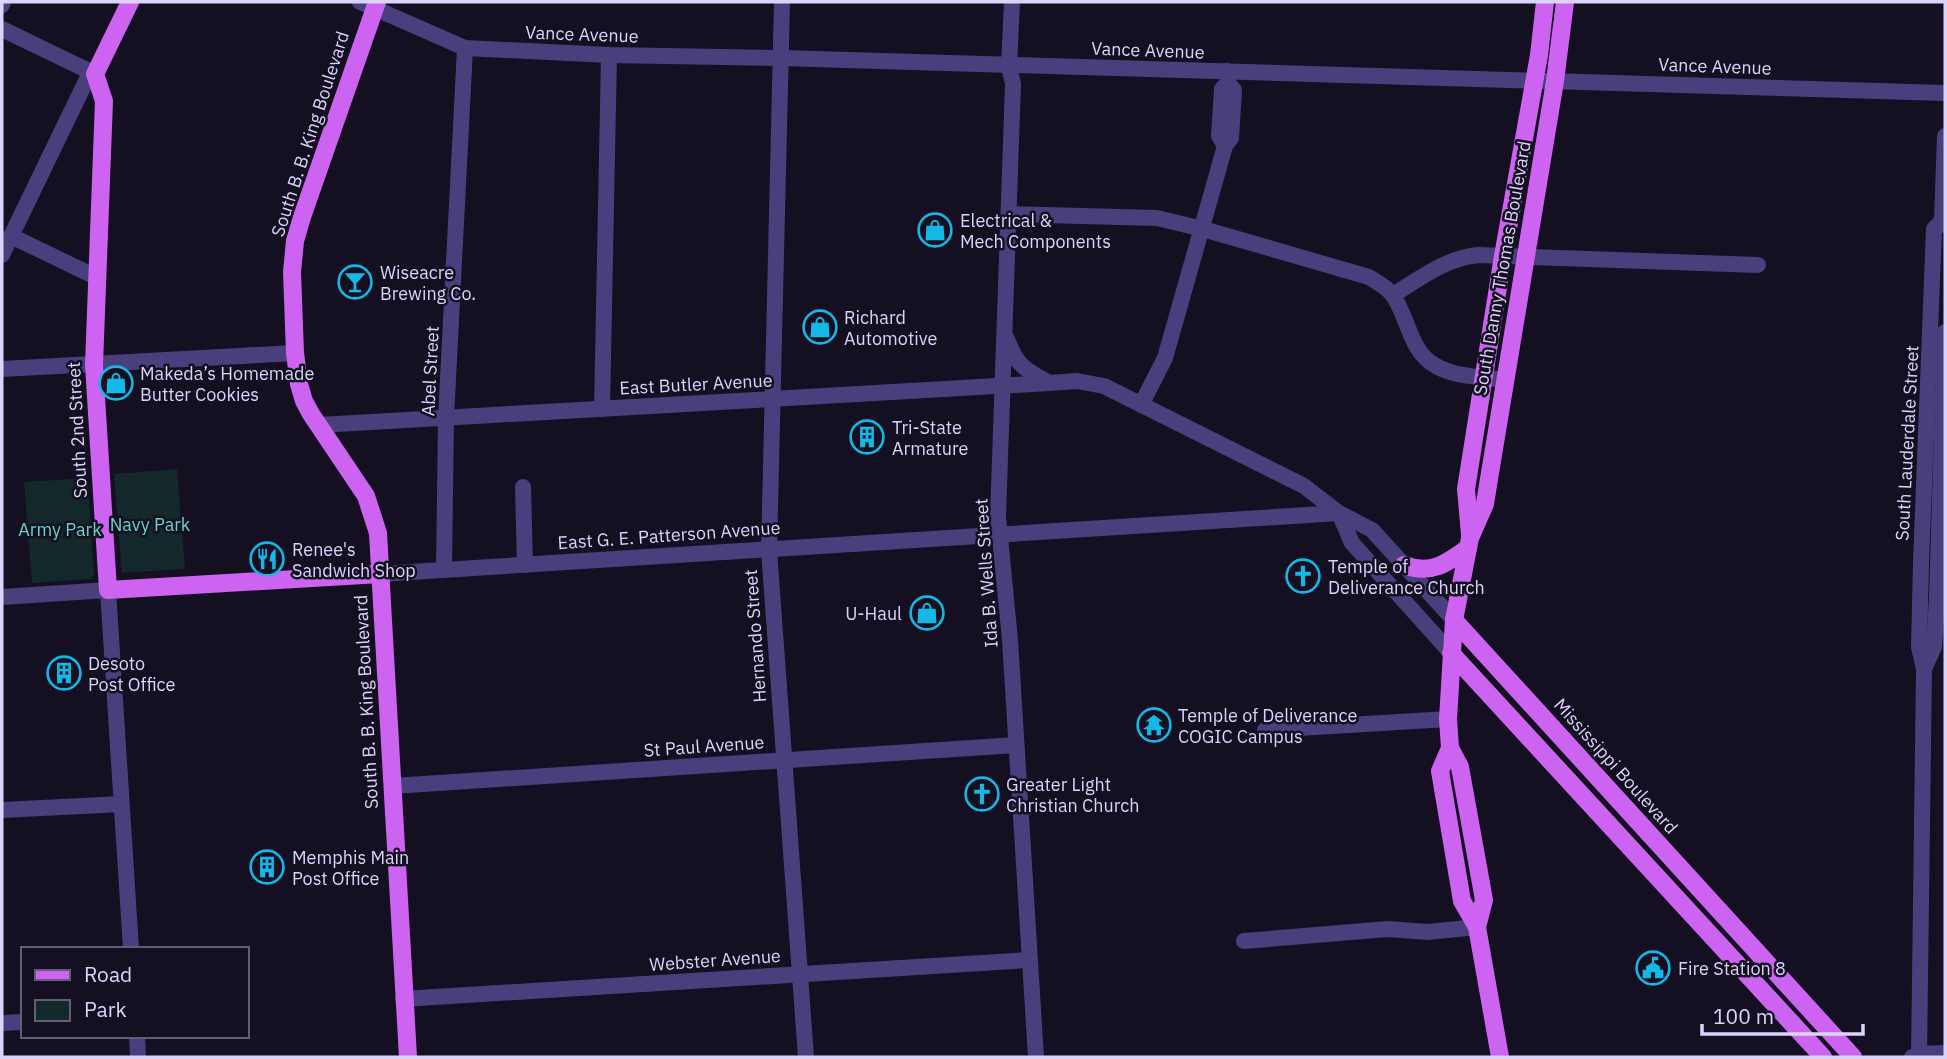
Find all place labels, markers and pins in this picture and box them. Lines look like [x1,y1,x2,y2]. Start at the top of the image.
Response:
place label: Electrical & Mech Components [960,209,1111,253]
shop icon: Electrical & Mech Components [916,211,954,249]
place label: Wiseacre Brewing Co. [380,261,476,305]
bar icon: Wiseacre Brewing Co. [336,263,374,301]
place label: Richard Automotive [844,306,937,350]
shop icon: Richard Automotive [801,308,839,346]
place label: Makeda’s Homemade Butter Cookies [140,362,315,406]
shop icon: Makeda’s Homemade Butter Cookies [97,364,135,402]
place label: Tri-State Armature [892,416,969,460]
building icon: Tri-State Armature [848,418,886,456]
place label: Renee's Sandwich Shop [292,538,416,582]
restaurant icon: Renee's Sandwich Shop [248,540,286,578]
place label: Temple of Deliverance Church [1328,555,1485,599]
church icon: Temple of Deliverance Church [1284,557,1322,595]
shop icon: U-Haul [908,594,946,632]
place label: U-Haul [845,602,902,625]
place label: Desoto Post Office [88,652,176,696]
building icon: Desoto Post Office [45,654,83,692]
place label: Temple of Deliverance COGIC Campus [1178,704,1358,748]
temple icon: Temple of Deliverance COGIC Campus [1135,706,1173,744]
place label: Greater Light Christian Church [1006,773,1139,817]
church icon: Greater Light Christian Church [963,775,1001,813]
place label: Memphis Main Post Office [292,846,409,890]
building icon: Memphis Main Post Office [248,848,286,886]
public building icon: Fire Station 8 [1634,949,1672,987]
place label: Fire Station 8 [1678,957,1786,980]

